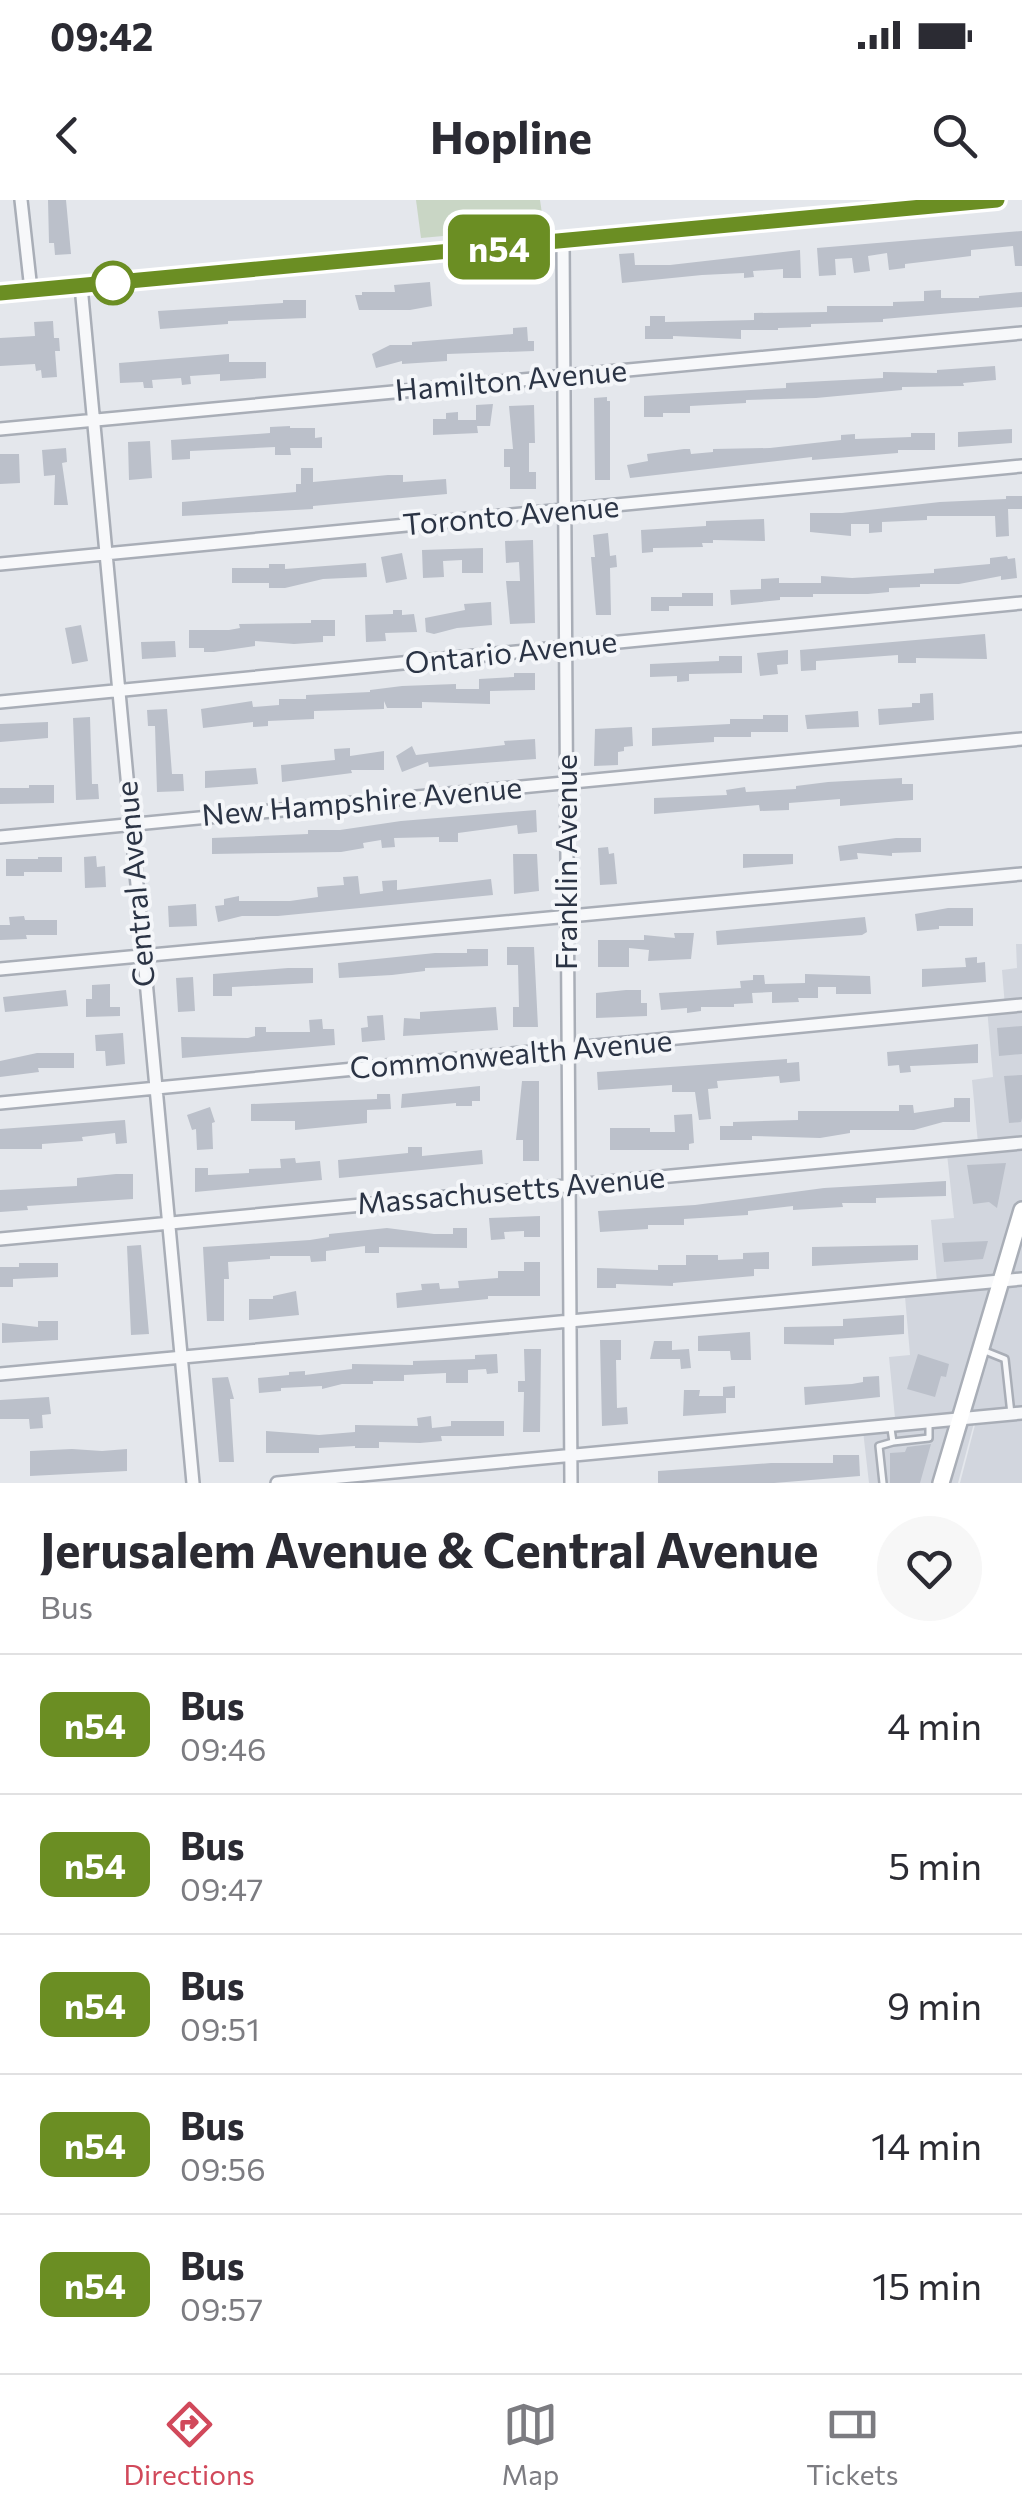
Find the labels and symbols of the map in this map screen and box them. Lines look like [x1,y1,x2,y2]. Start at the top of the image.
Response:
line badge: n54 [442,215,556,280]
unlabelled marker [92,262,134,304]
street label: Hamilton Avenue [393,350,628,407]
street label: Toronto Avenue [401,486,621,541]
street label: Ontario Avenue [403,621,619,680]
street label: Franklin Avenue [546,754,583,970]
street label: New Hampshire Avenue [200,767,523,832]
street label: Central Avenue [106,780,161,989]
street label: Commonwealth Avenue [348,1020,674,1085]
street label: Massachusetts Avenue [355,1157,666,1220]

